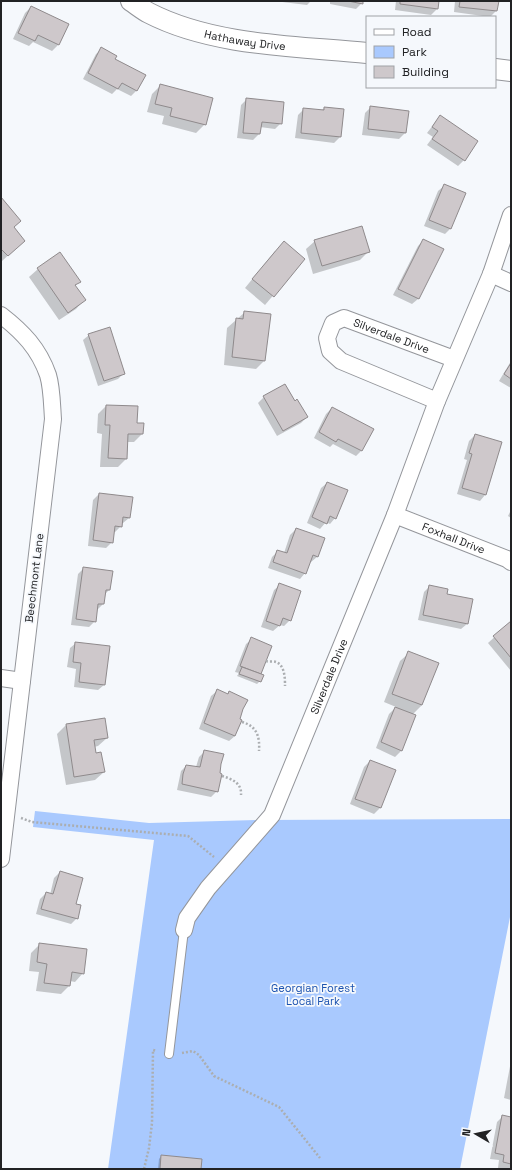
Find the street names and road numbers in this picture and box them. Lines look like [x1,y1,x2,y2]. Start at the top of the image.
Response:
street label: Hathaway Drive [203,27,286,53]
street label: Silverdale Drive [351,315,431,356]
street label: Foxhall Drive [420,519,487,557]
street label: Beechmont Lane [22,533,46,623]
street label: Silverdale Drive [307,637,351,716]

